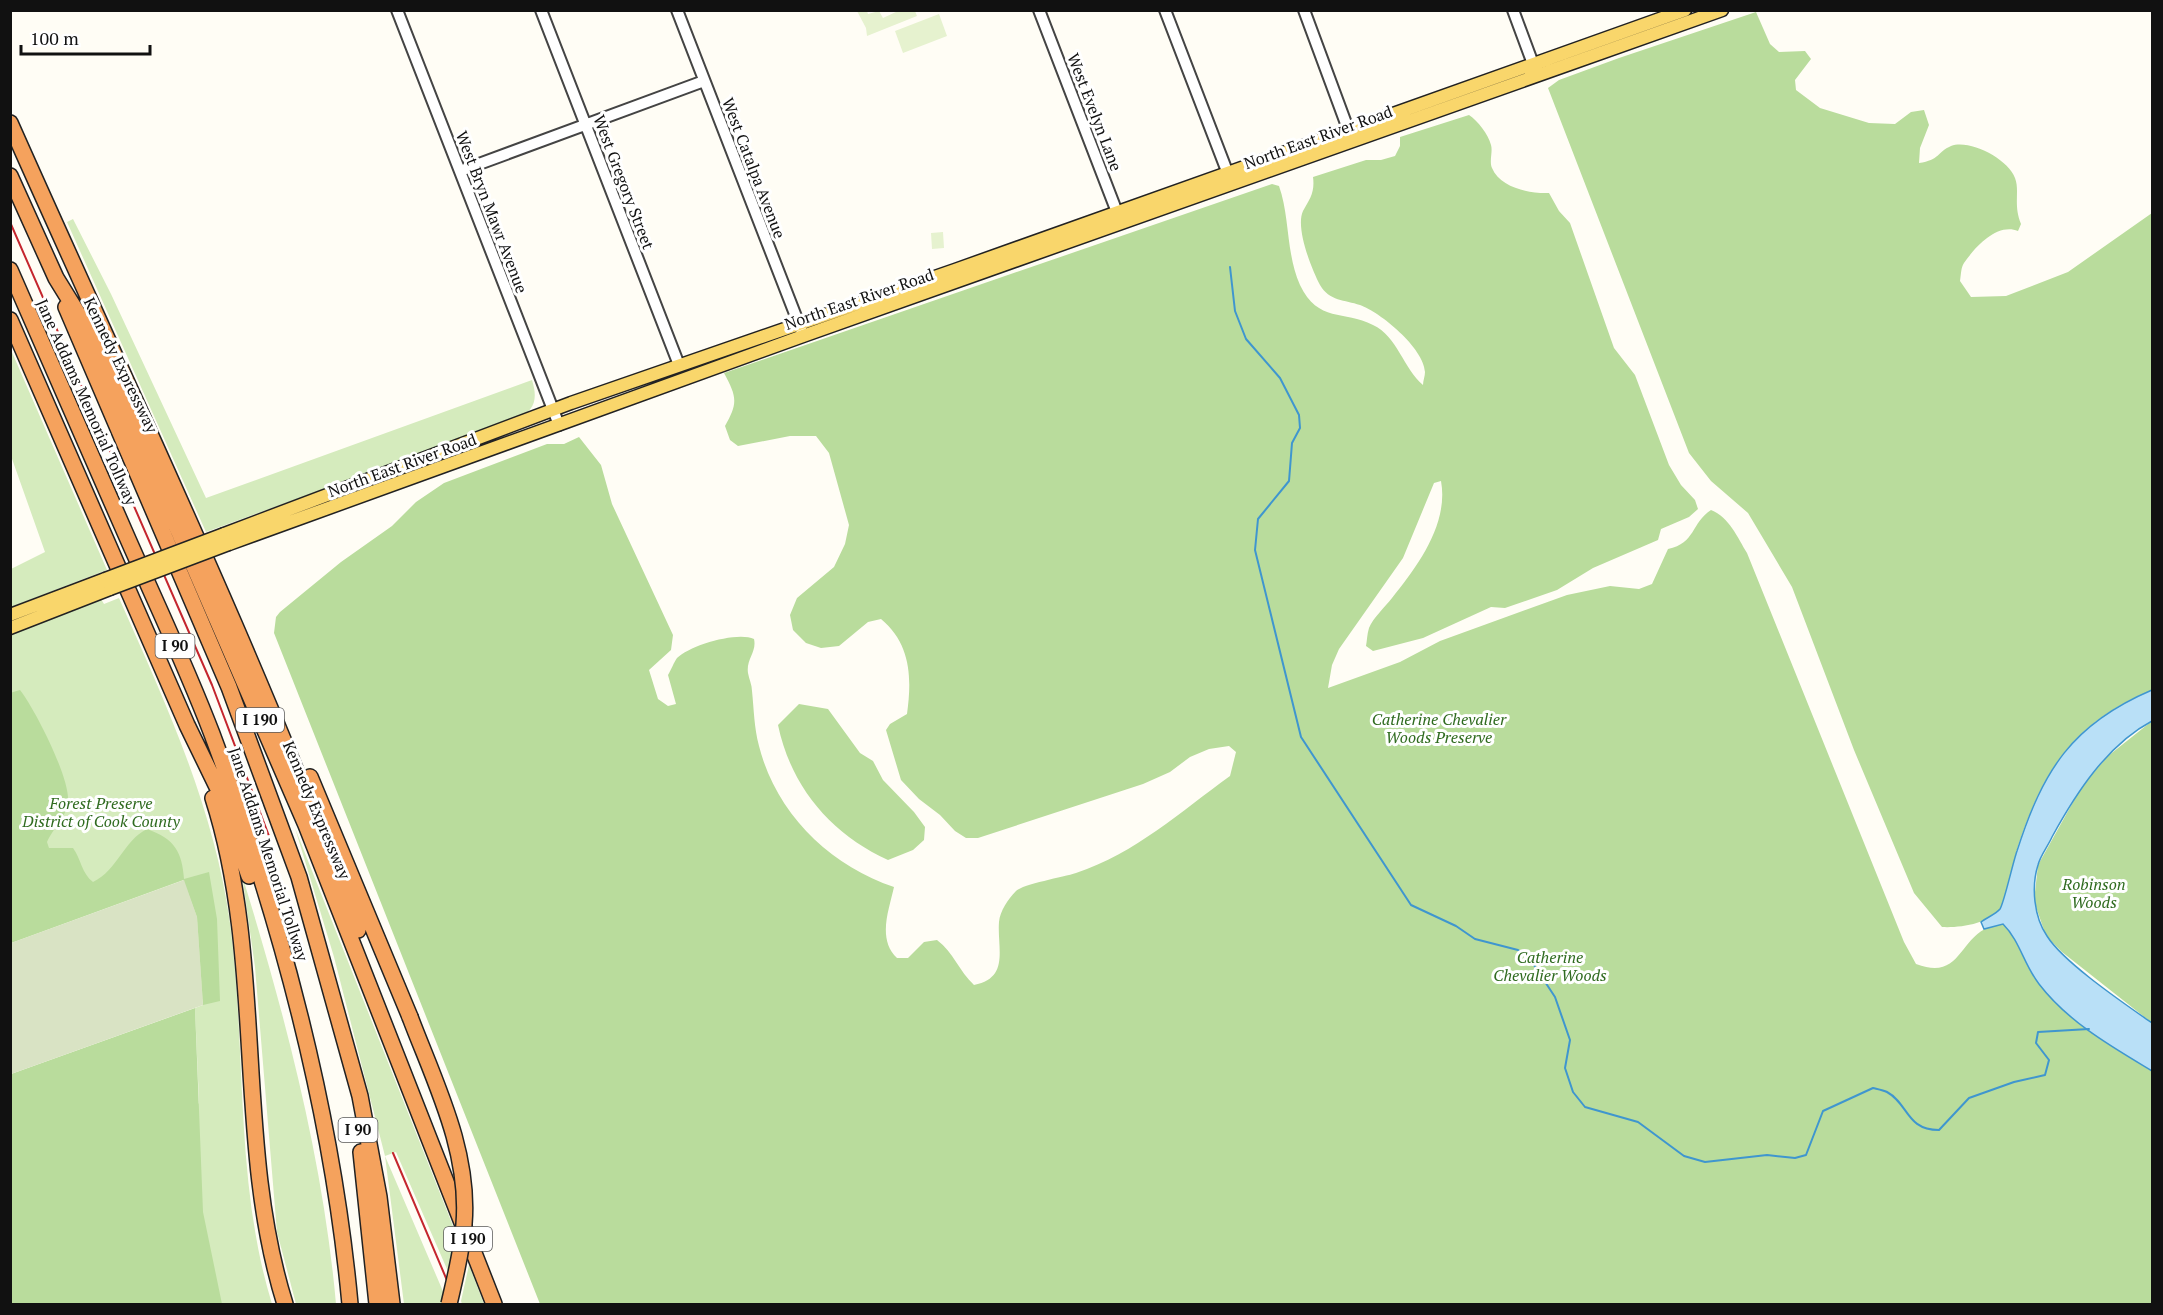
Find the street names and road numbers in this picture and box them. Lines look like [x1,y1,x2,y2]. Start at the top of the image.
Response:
street label: West Evelyn Lane [1062,50,1128,174]
street label: West Catalpa Avenue [717,94,791,242]
street label: North East River Road [1241,100,1395,174]
street label: West Gregory Street [588,112,660,252]
street label: West Bryn Mawr Avenue [451,128,533,296]
street label: North East River Road [781,263,937,335]
street label: Kennedy Expressway [79,294,164,437]
street label: Jane Addams Memorial Tollway [31,295,143,509]
street label: North East River Road [325,428,479,502]
road number: I 90 [156,634,195,658]
road number: I 190 [236,708,284,732]
street label: Kennedy Expressway [278,738,356,883]
street label: Jane Addams Memorial Tollway [224,744,314,965]
road number: I 90 [338,1118,378,1142]
road number: I 190 [444,1227,492,1251]

